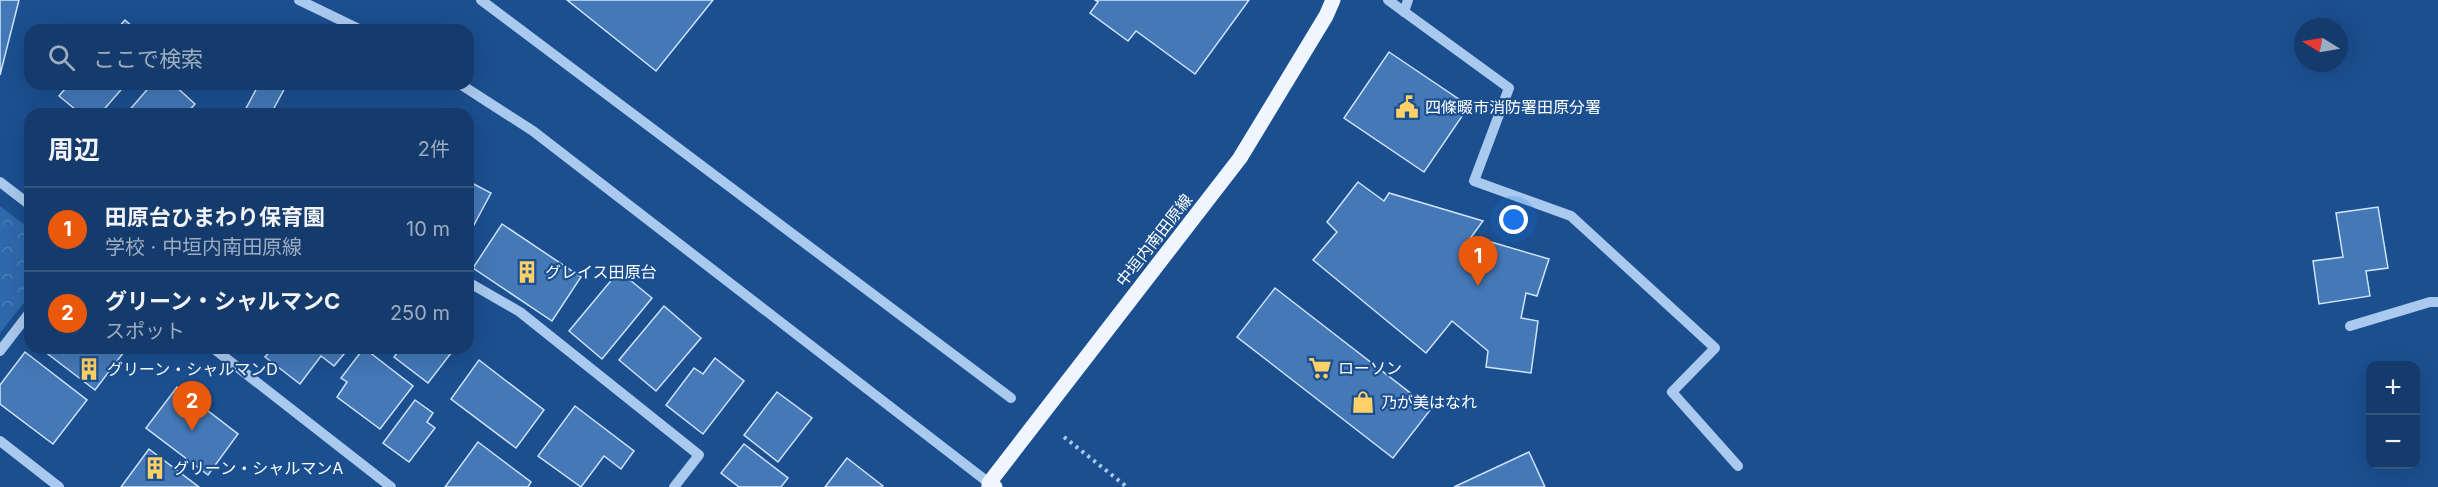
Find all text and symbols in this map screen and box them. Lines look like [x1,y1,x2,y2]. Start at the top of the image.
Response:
north arrow [2294,18,2348,72]
search box [24,24,474,90]
icon: search [45,41,78,74]
text: ここで検索 [93,46,203,72]
public building icon: 四條畷市消防署田原分署 [1394,94,1420,120]
place label: 四條畷市消防署田原分署 [1425,97,1601,117]
text: 周辺 [48,134,100,165]
text: 2件 [418,137,450,161]
street label: 中垣内南田原線 [1112,190,1196,290]
text: 田原台ひまわり保育園 [105,204,325,230]
your location [1499,205,1528,234]
text: 1 [63,217,72,241]
text: 10 m [406,217,450,241]
text: 学校 · 中垣内南田原線 [105,235,302,259]
pin: 1 [1458,236,1498,286]
building icon: グレイス田原台 [514,259,540,285]
place label: グレイス田原台 [545,262,657,282]
text: グリーン・シャルマンC [105,288,340,314]
text: 2 [61,301,74,325]
text: 250 m [390,301,450,325]
text: スポット [105,319,185,343]
supermarket icon: ローソン [1307,355,1333,381]
building icon: グリーン・シャルマンD [76,356,102,382]
place label: ローソン [1338,358,1402,378]
place label: グリーン・シャルマンD [107,359,278,379]
map controls [2366,361,2420,469]
button: + [2366,361,2420,415]
pin: 2 [172,382,212,431]
shop icon: 乃が美はなれ [1350,389,1376,415]
place label: 乃が美はなれ [1381,392,1477,412]
button: − [2366,415,2420,469]
building icon: グリーン・シャルマンA [142,455,168,481]
place label: グリーン・シャルマンA [173,458,343,478]

